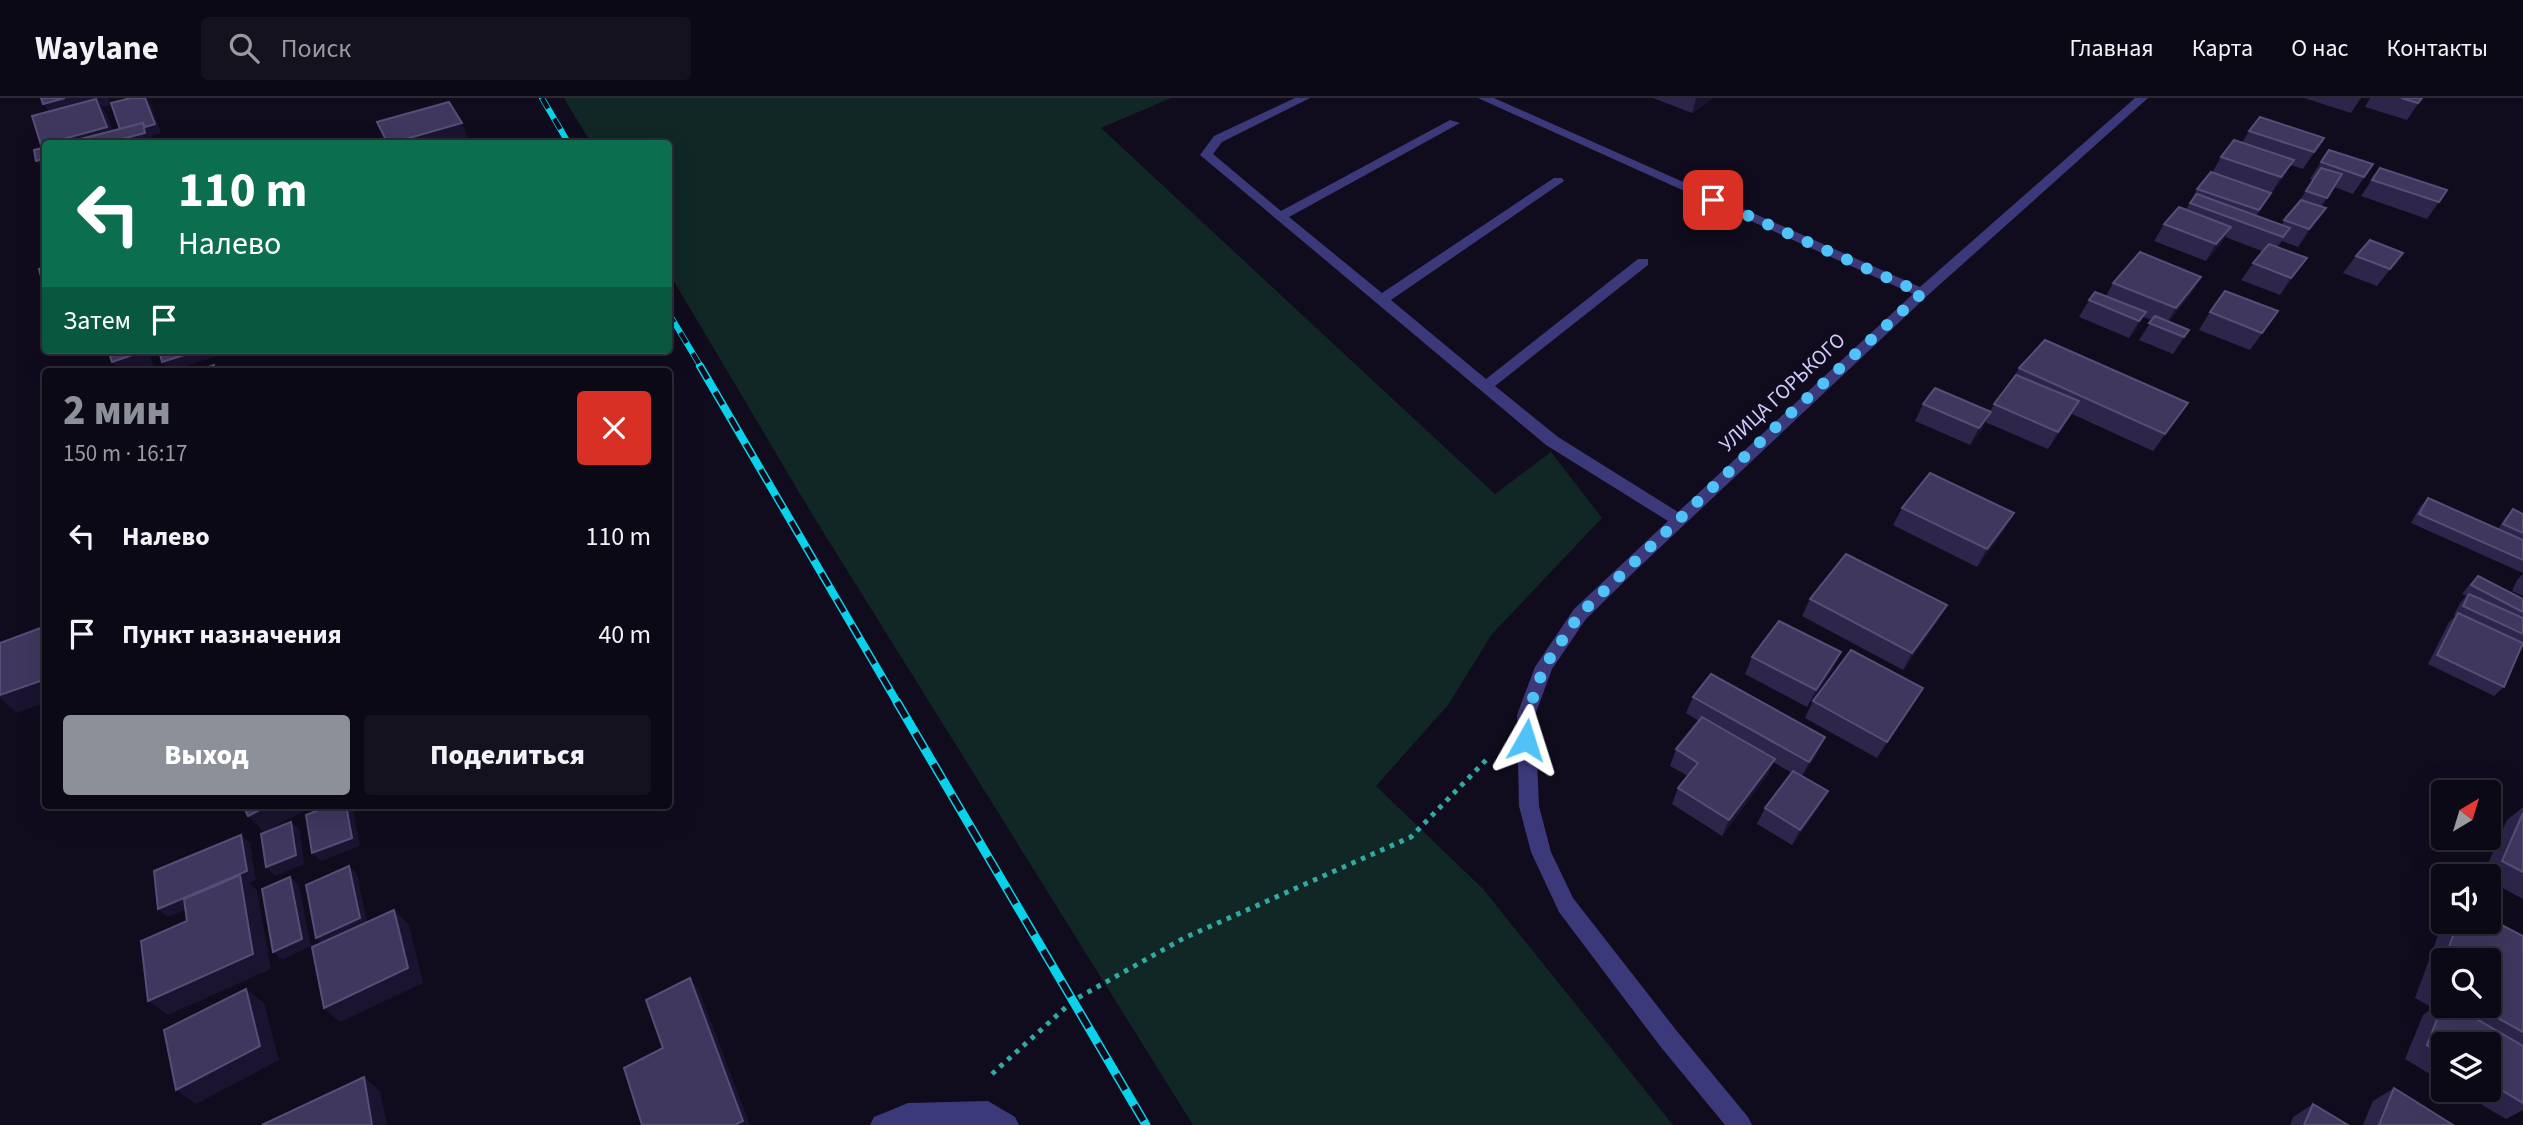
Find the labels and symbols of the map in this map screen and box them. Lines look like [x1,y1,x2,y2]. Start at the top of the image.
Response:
pin [1683,170,1743,230]
street label: УЛИЦА ГОРЬКОГО [1712,325,1852,459]
position arrow [1489,703,1563,777]
north arrow [2431,780,2501,850]

